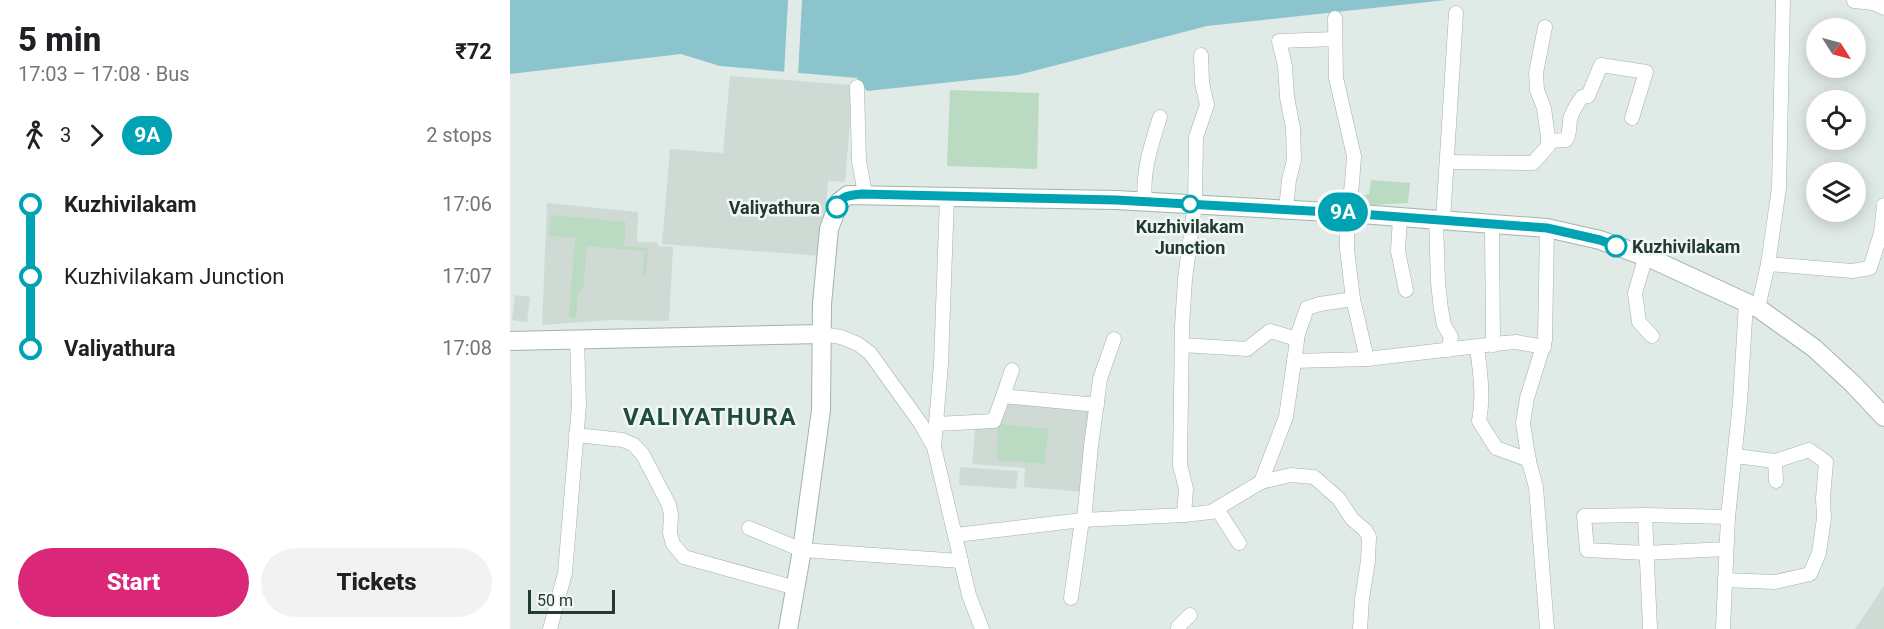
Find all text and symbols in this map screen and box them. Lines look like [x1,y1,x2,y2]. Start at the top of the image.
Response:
north arrow [1806,18,1866,78]
map controls [1806,18,1866,222]
text: 5 min [18,20,101,59]
text: ₹72 [455,39,492,64]
text: 17:03 – 17:08 · Bus [18,62,190,86]
button: locate [1806,90,1866,150]
icon: walk [18,119,51,152]
icon: forward [80,119,113,152]
text: 3 [60,123,71,147]
text: 9A [134,123,160,147]
text: 2 stops [426,123,492,147]
button: layers [1806,162,1866,222]
text: Kuzhivilakam [64,192,197,217]
text: 17:06 [442,192,492,216]
line badge: 9A [1316,192,1370,232]
marker: Kuzhivilakam Junction [1181,195,1199,213]
marker: Valiyathura [826,196,848,218]
place label: Valiyathura [729,197,820,218]
text: 9A [1330,200,1356,224]
place label: Kuzhivilakam Junction [1136,216,1244,258]
marker: Kuzhivilakam [1605,235,1627,257]
place label: Kuzhivilakam [1632,236,1740,257]
text: Kuzhivilakam Junction [64,264,284,289]
text: 17:07 [442,264,492,288]
text: Valiyathura [64,336,176,361]
text: 17:08 [442,336,492,360]
district label: VALIYATHURA [623,403,797,431]
button: Start [18,548,249,617]
button: Tickets [261,548,492,617]
scale bar [528,587,615,614]
text: 50 m [537,591,573,610]

